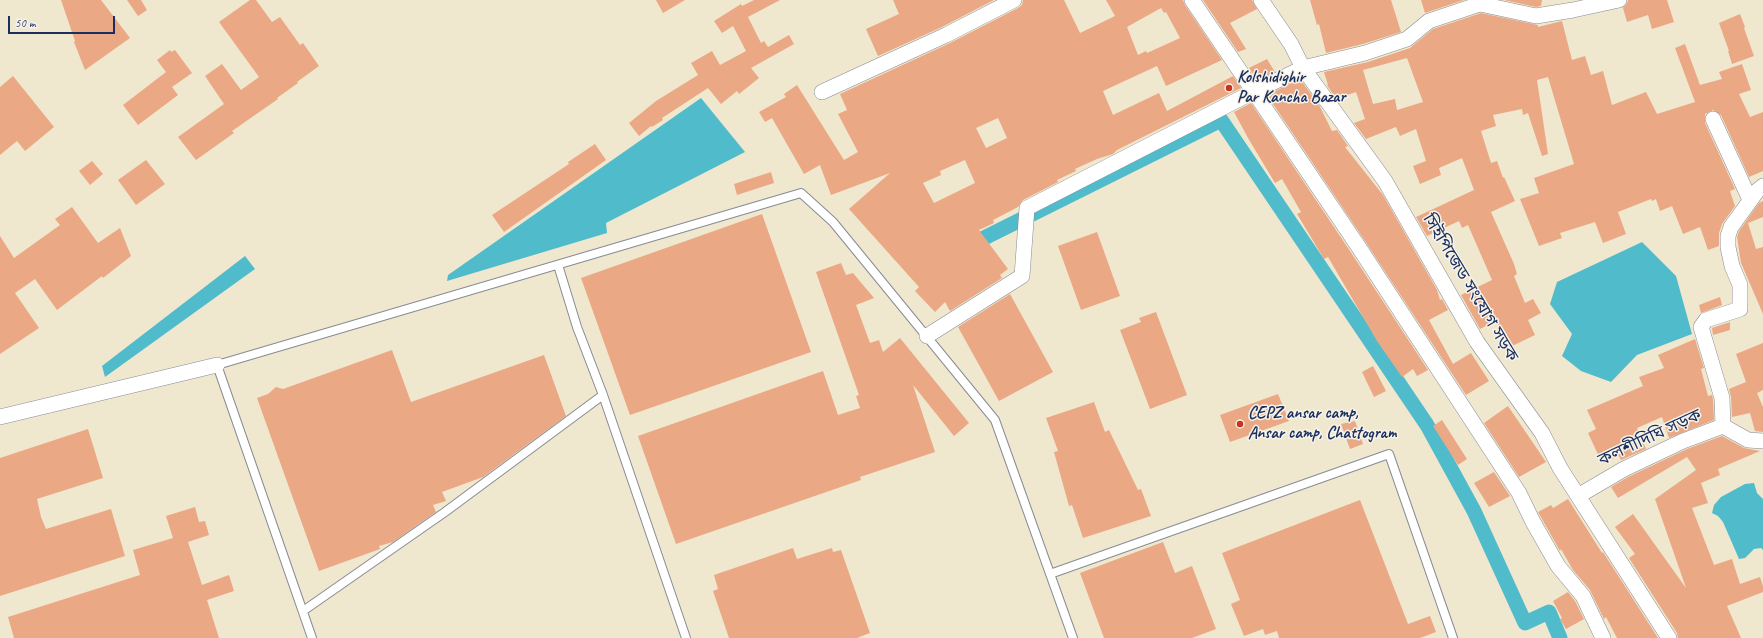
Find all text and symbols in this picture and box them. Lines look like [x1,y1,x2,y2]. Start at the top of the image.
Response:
scale bar [10,8,117,34]
text: 50 m [15,15,35,31]
place label: Kolshidighir Par Kancha Bazar [1237,68,1345,108]
marker: Kolshidighir Par Kancha Bazar [1224,83,1234,93]
street label: সিইপিজেড সংযোগ সড়ক [1418,210,1522,366]
place label: CEPZ ansar camp, Ansar camp, Chattogram [1248,404,1396,444]
street label: কলশীদিঘি সড়ক [1595,405,1705,471]
marker: CEPZ ansar camp, Ansar camp, Chattogram [1235,419,1245,429]

